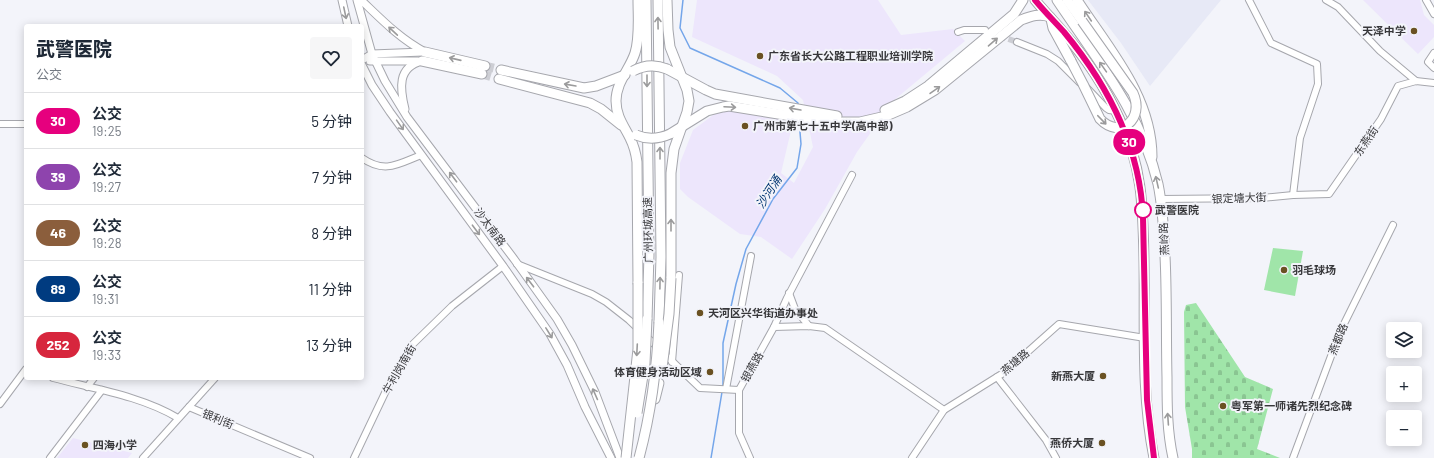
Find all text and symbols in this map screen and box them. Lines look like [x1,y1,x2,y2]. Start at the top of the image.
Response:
one-way arrow [341,6,349,19]
one-way arrow [1084,10,1092,21]
one-way arrow [654,17,662,30]
place label: 天泽中学 [1362,24,1406,37]
one-way arrow [388,26,398,35]
marker: 天泽中学 [1409,26,1419,36]
text: 武警医院 [36,37,112,60]
button: heart [310,37,352,79]
one-way arrow [988,38,998,47]
place label: 广东省长大公路工程职业培训学院 [768,49,933,62]
marker: 广东省长大公路工程职业培训学院 [755,51,765,61]
one-way arrow [449,55,462,63]
one-way arrow [1099,62,1107,73]
text: 公交 [36,66,62,82]
one-way arrow [643,74,651,87]
one-way arrow [564,81,577,89]
one-way arrow [930,86,941,94]
one-way arrow [723,103,736,111]
text: 公交 [92,104,122,122]
one-way arrow [789,105,802,113]
text: 30 [50,112,66,129]
text: 5 分钟 [311,112,352,130]
one-way arrow [1098,115,1107,125]
place label: 广州市第七十五中学(高中部) [753,119,893,132]
one-way arrow [396,120,404,131]
marker: 广州市第七十五中学(高中部) [740,121,750,131]
text: 19:25 [92,123,121,139]
street label: 东燕街 [1351,123,1380,158]
line badge: 30 [1111,129,1147,155]
text: 30 [1121,133,1137,150]
one-way arrow [656,147,664,160]
text: 公交 [92,160,122,178]
text: 39 [51,168,66,185]
text: 7 分钟 [312,168,352,186]
water label: 沙河涌 [752,171,785,210]
one-way arrow [449,172,457,183]
one-way arrow [1153,176,1160,189]
text: 19:27 [92,179,121,195]
street label: 银定塘大街 [1211,190,1267,205]
street label: 广州环城高速 [640,197,655,263]
marker: 武警医院 [1134,201,1152,219]
place label: 武警医院 [1155,203,1199,216]
street label: 沙太南路 [472,205,509,248]
text: 公交 [92,216,122,234]
one-way arrow [667,219,675,232]
street label: 燕岭路 [1156,222,1171,256]
text: 46 [50,224,66,241]
text: 8 分钟 [311,224,352,242]
one-way arrow [472,225,481,236]
text: 19:28 [92,235,121,251]
place label: 羽毛球场 [1292,263,1336,276]
marker: 羽毛球场 [1279,265,1289,275]
text: 公交 [92,272,122,290]
one-way arrow [526,276,535,287]
one-way arrow [656,277,664,290]
text: 89 [50,280,66,297]
text: 11 分钟 [308,280,352,298]
text: 19:31 [92,291,119,307]
place label: 天河区兴华街道办事处 [708,306,818,319]
marker: 天河区兴华街道办事处 [695,308,705,318]
street label: 燕都路 [1325,321,1350,357]
map controls [1386,322,1422,446]
button: layers [1386,322,1422,358]
one-way arrow [545,327,553,339]
text: 公交 [92,328,122,346]
text: 252 [46,336,70,353]
text: 13 分钟 [306,336,352,354]
street label: 牛利岗南街 [379,342,418,396]
one-way arrow [634,343,641,356]
street label: 燕塘路 [998,346,1031,377]
text: 19:33 [92,347,121,363]
street label: 银燕路 [738,349,765,384]
place label: 体育健身活动区域 [614,365,702,378]
button: + [1386,366,1422,402]
marker: 体育健身活动区域 [705,367,715,377]
place label: 新燕大厦 [1051,369,1095,382]
marker: 新燕大厦 [1098,371,1108,381]
one-way arrow [591,388,598,400]
place label: 粤军第一师诸先烈纪念碑 [1231,399,1352,412]
marker: 粤军第一师诸先烈纪念碑 [1218,401,1228,411]
street label: 银利街 [200,406,236,431]
button: − [1386,410,1422,446]
one-way arrow [1165,413,1172,426]
place label: 燕侨大厦 [1050,436,1094,449]
place label: 四海小学 [93,438,137,451]
marker: 燕侨大厦 [1097,438,1107,448]
marker: 四海小学 [80,440,90,450]

